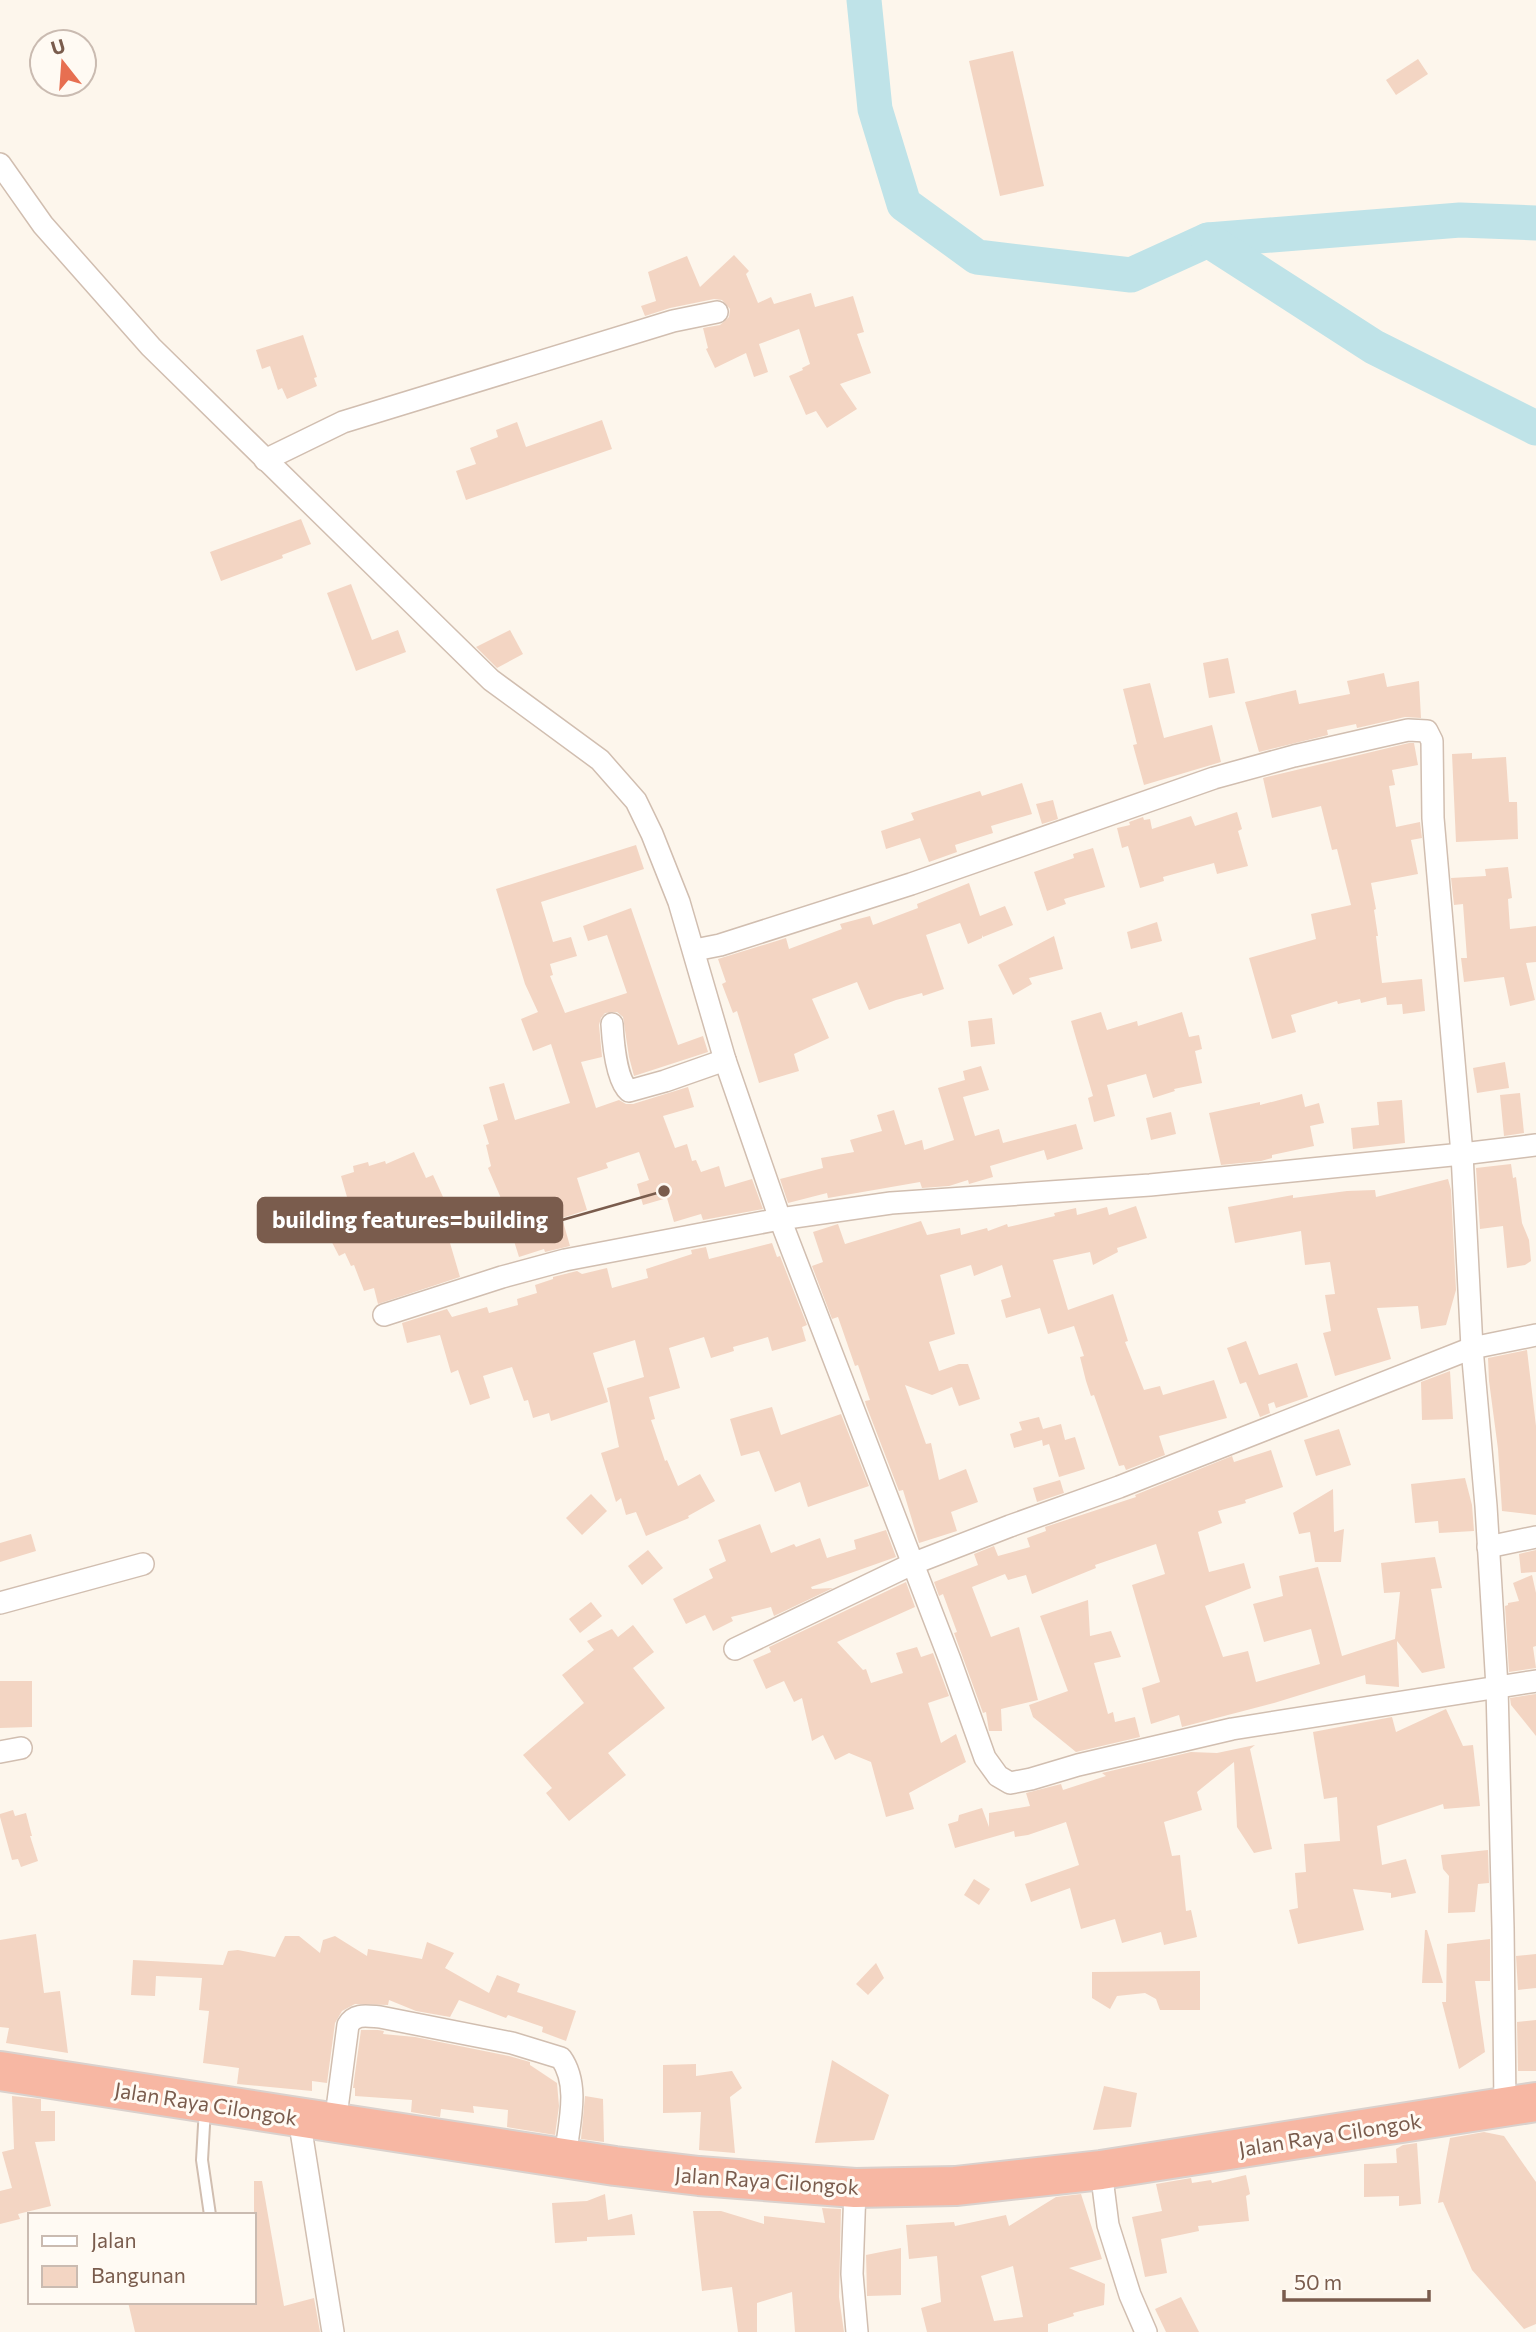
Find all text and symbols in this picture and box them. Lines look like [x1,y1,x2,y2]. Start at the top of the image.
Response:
north arrow [28,28,98,98]
text: U [48,33,68,59]
callout: building features=building [258,1198,562,1242]
text: building features=building [272,1205,548,1233]
street label: Jalan Raya Cilongok [113,2076,299,2130]
street label: Jalan Raya Cilongok [1237,2107,1423,2161]
street label: Jalan Raya Cilongok [674,2161,860,2199]
legend [28,2213,256,2304]
text: Jalan [91,2227,136,2252]
scale bar [1284,2258,1429,2302]
text: Bangunan [91,2262,186,2287]
text: 50 m [1294,2269,1342,2294]

